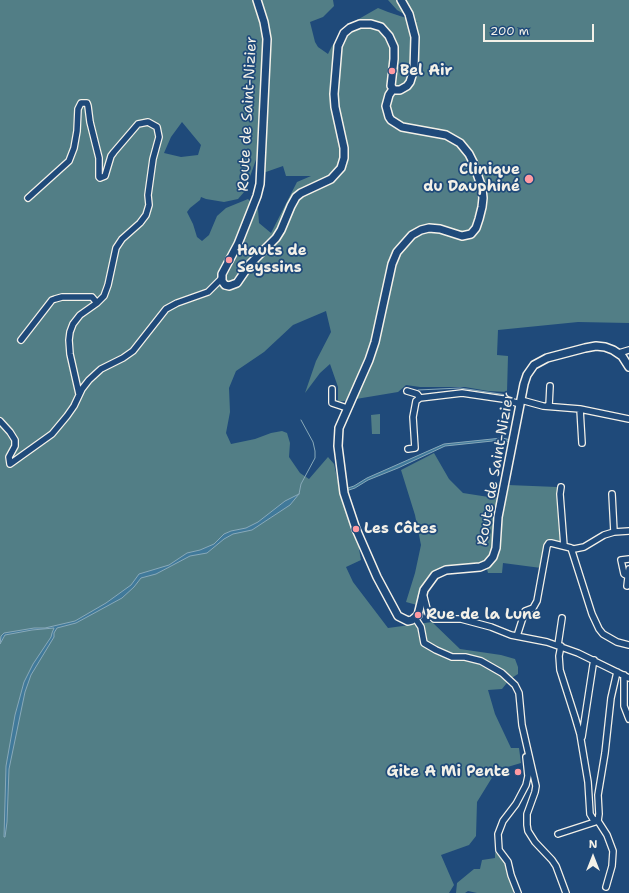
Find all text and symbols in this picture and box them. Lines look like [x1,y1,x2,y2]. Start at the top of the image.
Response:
scale bar [485,16,596,42]
text: 200 m [490,23,529,39]
street label: Route de Saint-Nizier [235,36,261,192]
place label: Bel Air [400,62,452,80]
marker: Bel Air [387,66,397,76]
place label: Clinique du Dauphiné [423,161,520,196]
marker: Clinique du Dauphiné [523,173,535,185]
place label: Hauts de Seyssins [237,242,307,277]
marker: Hauts de Seyssins [224,255,234,265]
street label: Route de Saint-Nizier [474,391,518,547]
place label: Les Côtes [364,520,437,538]
marker: Les Côtes [351,524,361,534]
place label: Rue de la Lune [426,606,541,624]
marker: Rue de la Lune [413,610,423,620]
place label: Gite A Mi Pente [386,763,510,781]
marker: Gite A Mi Pente [513,767,523,777]
north arrow [573,837,613,877]
text: N [589,837,597,852]

